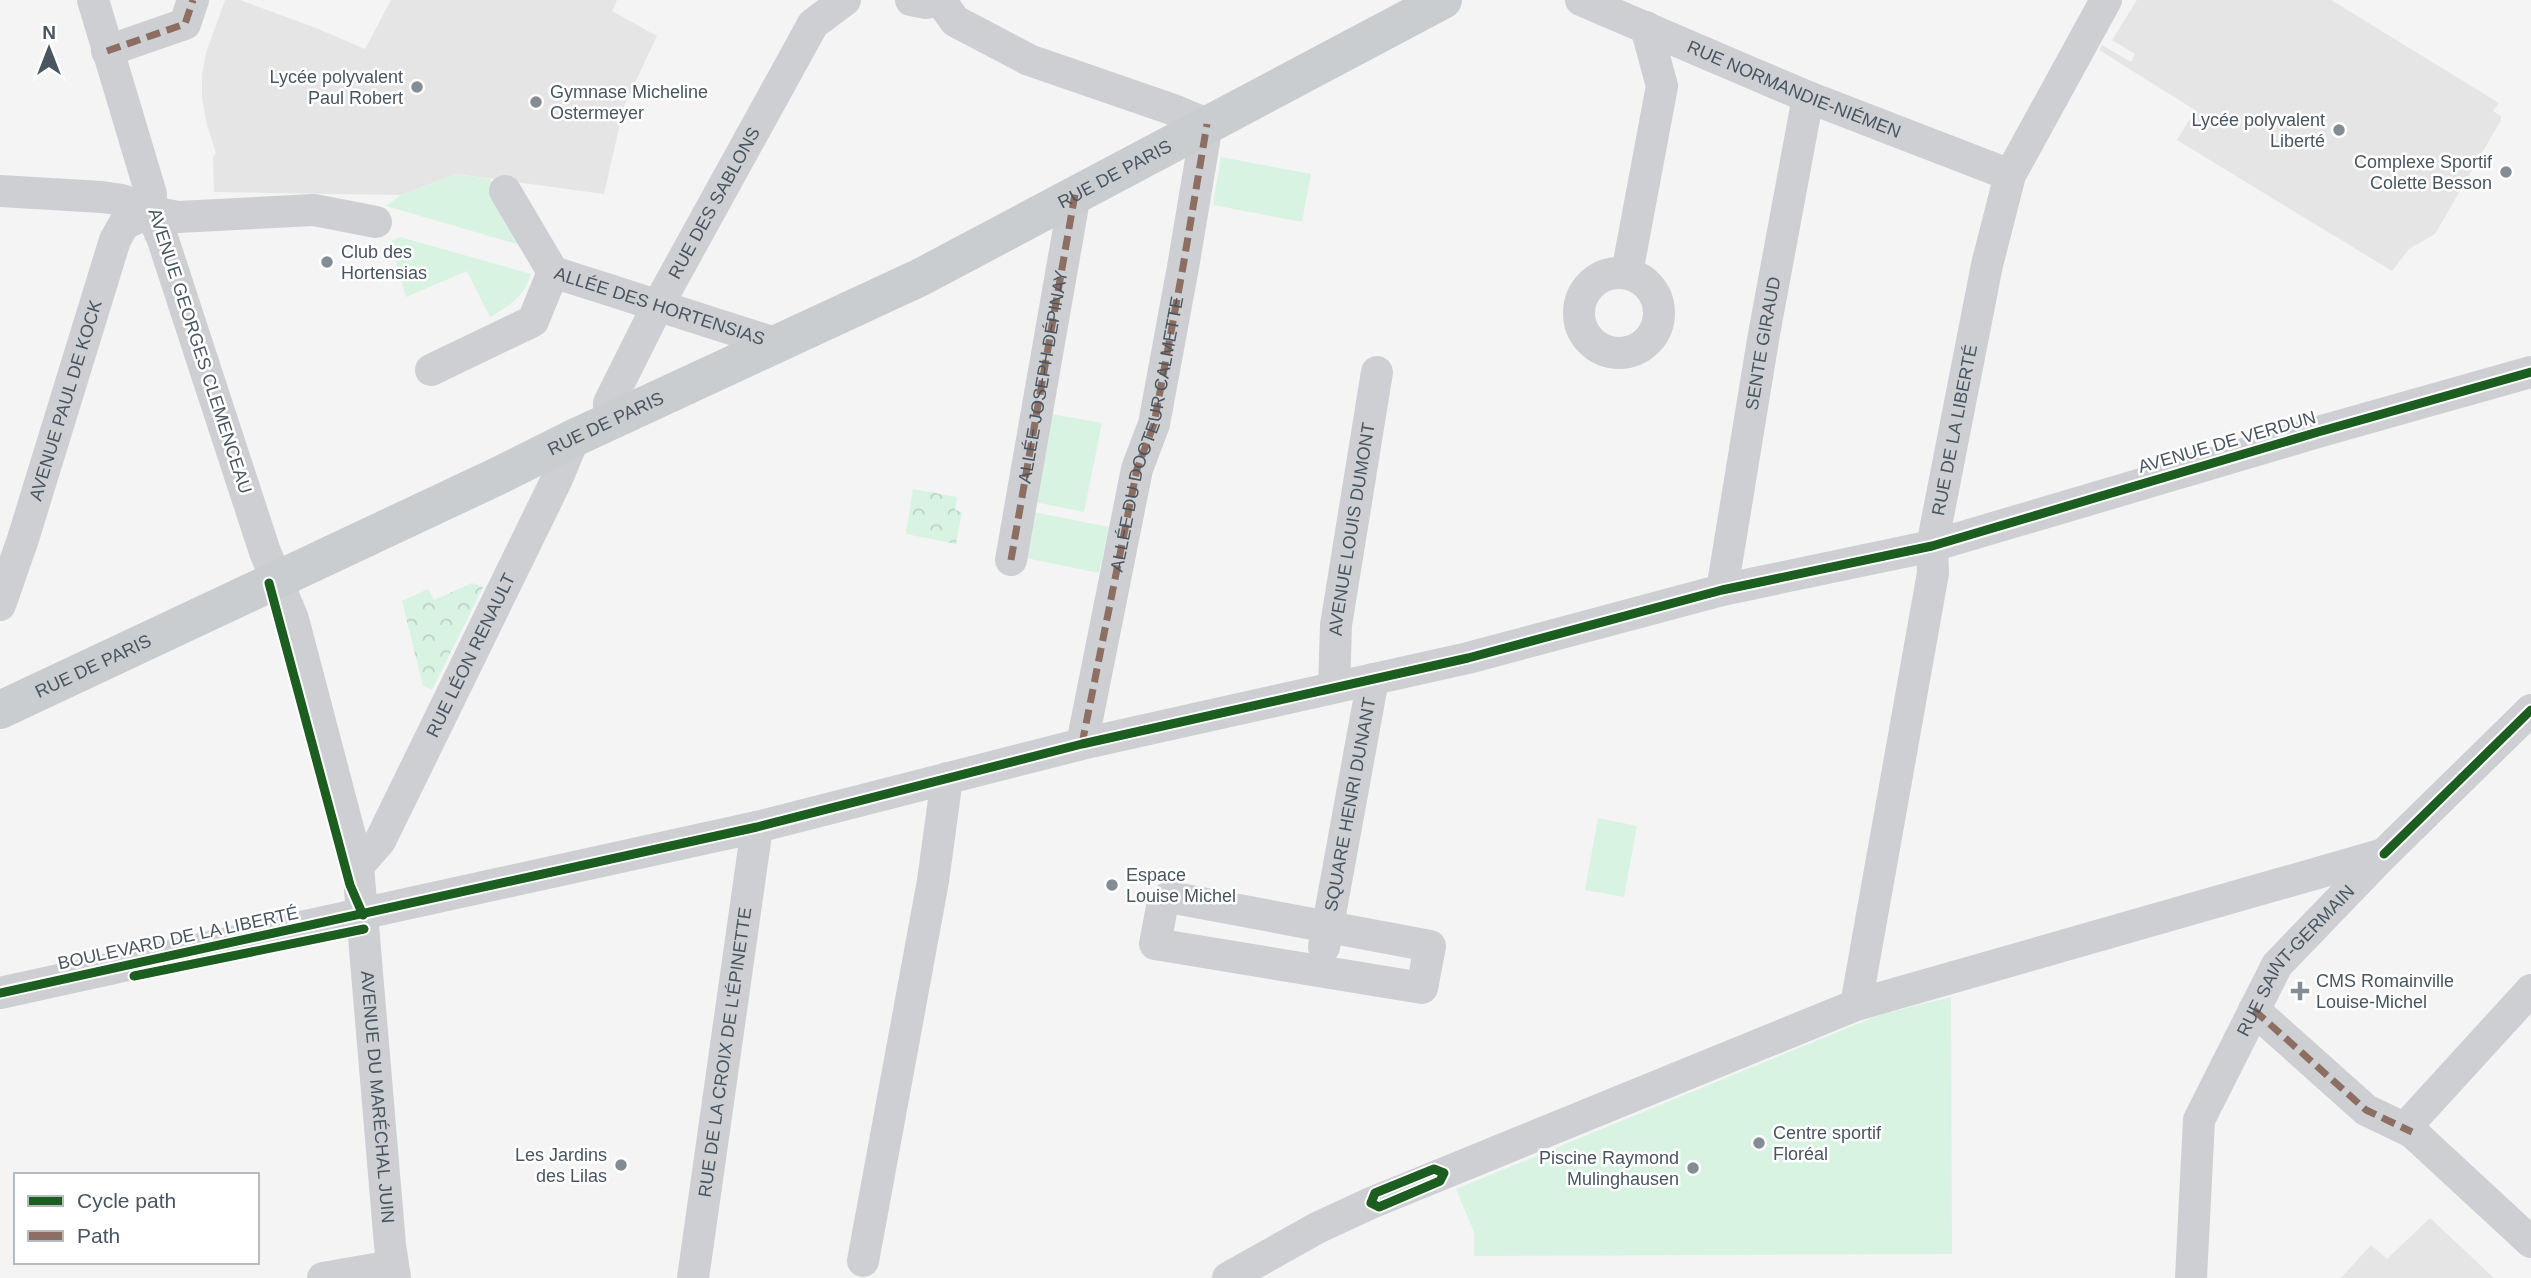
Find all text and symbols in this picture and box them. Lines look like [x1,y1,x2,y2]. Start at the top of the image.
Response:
north arrow [14,14,84,84]
text: N [42,22,56,43]
street label: RUE NORMANDIE-NIÉMEN [1684,37,1904,142]
place label: Lycée polyvalent Paul Robert [270,67,403,108]
marker: Lycée polyvalent Paul Robert [409,79,425,95]
place label: Gymnase Micheline Ostermeyer [550,82,708,123]
marker: Gymnase Micheline Ostermeyer [528,94,544,110]
place label: Lycée polyvalent Liberté [2192,110,2325,151]
marker: Lycée polyvalent Liberté [2331,122,2347,138]
street label: RUE DES SABLONS [664,124,764,282]
street label: RUE DE PARIS [1054,136,1175,213]
place label: Complexe Sportif Colette Besson [2354,152,2493,193]
marker: Complexe Sportif Colette Besson [2498,164,2514,180]
street label: AVENUE GEORGES CLEMENCEAU [144,206,256,496]
place label: Club des Hortensias [341,242,427,283]
marker: Club des Hortensias [319,254,335,270]
street label: ALLÉE DES HORTENSIAS [552,263,767,349]
street label: ALLÉE JOSEPH DÉPINAY [1015,269,1071,485]
street label: SENTE GIRAUD [1742,275,1784,412]
street label: ALLÉE DU DOCTEUR CALMETTE [1107,295,1187,573]
street label: AVENUE PAUL DE KOCK [25,298,106,503]
street label: RUE DE LA LIBERTÉ [1928,343,1981,517]
street label: RUE DE PARIS [544,388,667,460]
street label: AVENUE DE VERDUN [2136,407,2318,477]
street label: AVENUE LOUIS DUMONT [1326,421,1379,636]
street label: RUE LÉON RENAULT [422,570,519,740]
street label: RUE DE PARIS [32,630,154,702]
street label: SQUARE HENRI DUNANT [1321,696,1379,913]
place label: Espace Louise Michel [1126,865,1236,906]
marker: Espace Louise Michel [1104,877,1120,893]
street label: RUE SAINT-GERMAIN [2233,881,2358,1039]
street label: BOULEVARD DE LA LIBERTÉ [56,903,300,973]
street label: RUE DE LA CROIX DE L'ÉPINETTE [695,906,755,1199]
street label: AVENUE DU MARÉCHAL JUIN [357,970,398,1224]
place label: CMS Romainville Louise-Michel [2316,971,2454,1012]
marker: CMS Romainville Louise-Michel [2290,981,2310,1001]
place label: Centre sportif Floréal [1773,1123,1882,1164]
marker: Centre sportif Floréal [1751,1135,1767,1151]
place label: Les Jardins des Lilas [515,1145,607,1186]
place label: Piscine Raymond Mulinghausen [1539,1148,1679,1189]
marker: Les Jardins des Lilas [613,1157,629,1173]
marker: Piscine Raymond Mulinghausen [1685,1160,1701,1176]
legend [14,1173,259,1264]
text: Cycle path [77,1189,176,1212]
text: Path [77,1224,120,1247]

